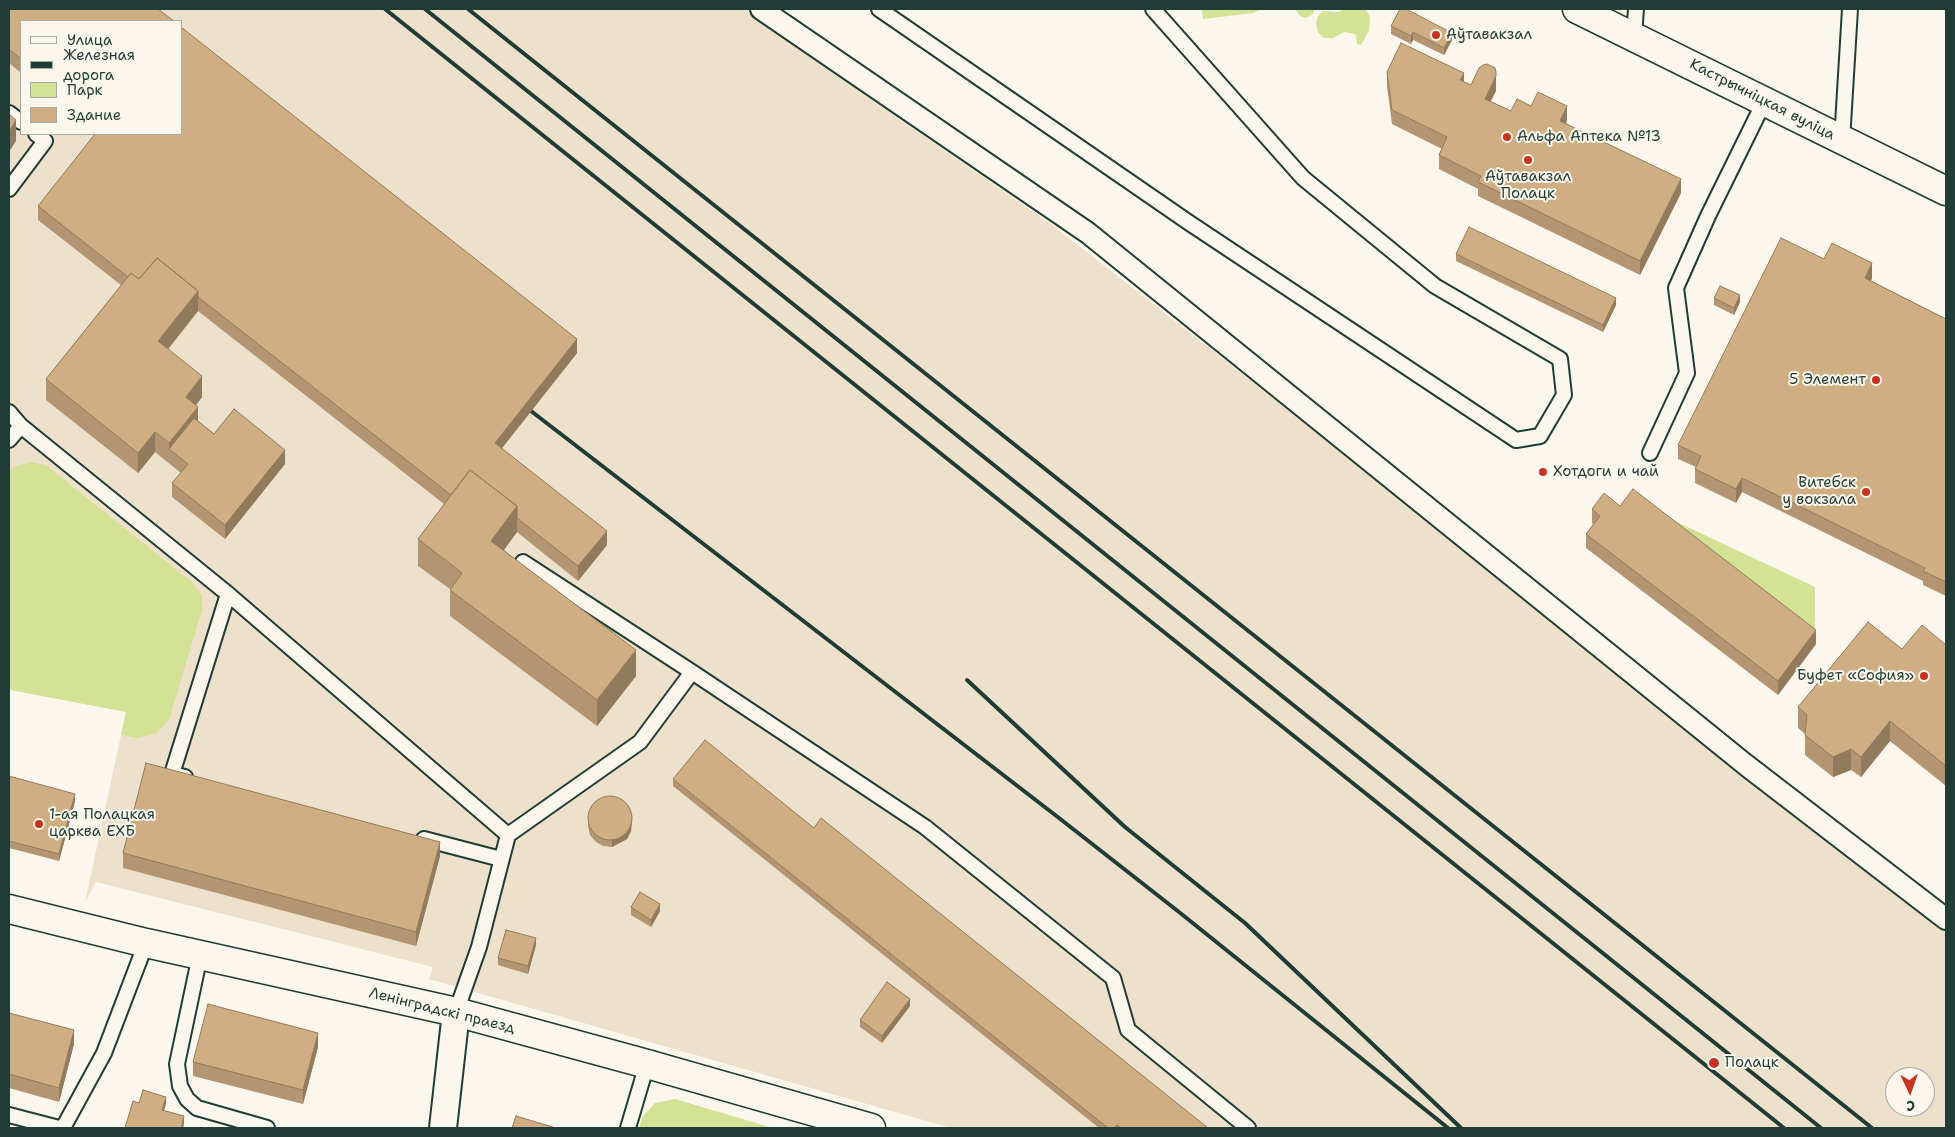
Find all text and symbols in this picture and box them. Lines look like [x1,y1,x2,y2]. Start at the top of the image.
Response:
legend [20,20,182,135]
place label: Аўтавакзал [1446,26,1532,44]
marker: Аўтавакзал [1430,29,1442,41]
text: Улица [67,30,112,50]
text: Железная дорога [63,45,135,85]
street label: Кастрычніцкая вуліца [1686,56,1838,144]
text: Парк [67,80,103,100]
text: Здание [67,105,121,125]
place label: Альфа Аптека №13 [1517,128,1661,146]
marker: Альфа Аптека №13 [1501,131,1513,143]
marker: Аўтавакзал Полацк [1522,154,1534,166]
place label: Аўтавакзал Полацк [1485,168,1571,203]
place label: 5 Элемент [1789,371,1866,389]
marker: 5 Элемент [1870,374,1882,386]
place label: Хотдоги и чай [1553,463,1659,481]
marker: Хотдоги и чай [1537,466,1549,478]
place label: Витебск у вокзала [1783,474,1856,509]
marker: Витебск у вокзала [1860,486,1872,498]
place label: Буфет «София» [1797,667,1914,685]
marker: Буфет «София» [1918,670,1930,682]
place label: 1-ая Полацкая царква ЕХБ [49,806,155,841]
marker: 1-ая Полацкая царква ЕХБ [33,818,45,830]
street label: Ленінградскі праезд [367,984,517,1038]
place label: Полацк [1725,1054,1779,1072]
marker: Полацк [1707,1056,1721,1070]
north arrow [1885,1067,1935,1117]
text: С [1906,1097,1916,1115]

